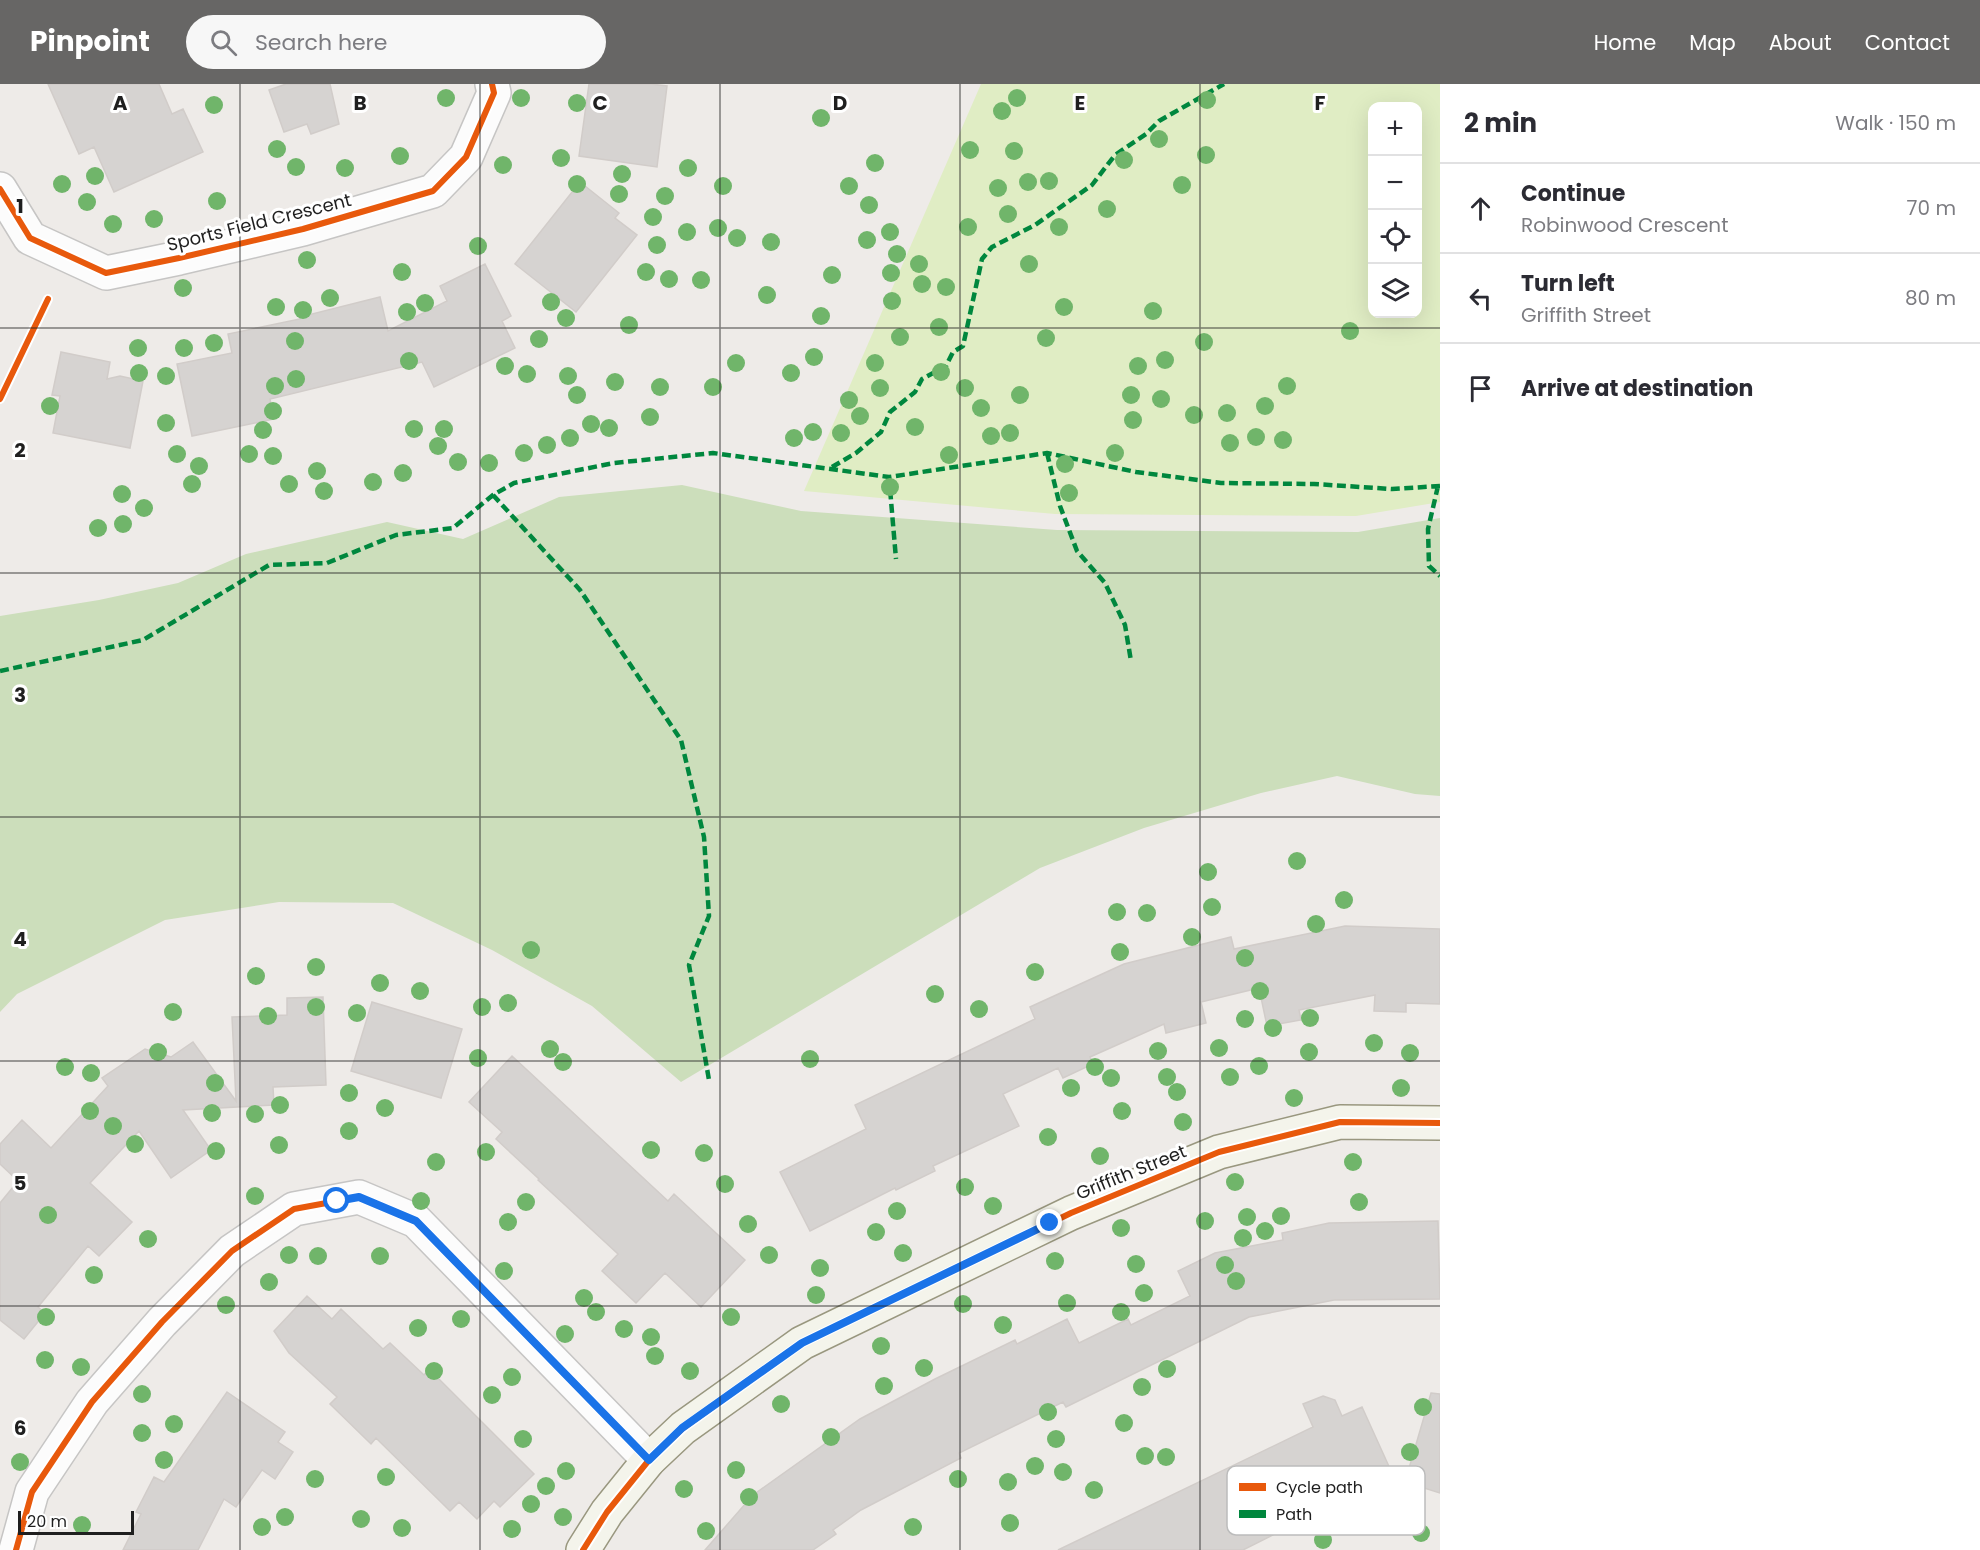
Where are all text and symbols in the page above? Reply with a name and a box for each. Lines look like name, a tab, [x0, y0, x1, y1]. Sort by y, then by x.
search box	[186, 15, 606, 69]
text: Pinpoint	[30, 22, 150, 61]
icon: search	[207, 26, 240, 59]
text: Search here	[255, 27, 387, 58]
text: Home	[1594, 28, 1656, 57]
text: Map	[1689, 28, 1736, 57]
text: About	[1769, 28, 1832, 57]
text: Contact	[1865, 28, 1950, 57]
text: A	[113, 89, 128, 117]
text: B	[353, 89, 367, 117]
text: C	[592, 89, 608, 117]
text: D	[833, 89, 847, 117]
text: E	[1075, 89, 1085, 117]
text: F	[1315, 89, 1326, 117]
map controls	[1368, 102, 1422, 318]
button: +	[1368, 102, 1422, 156]
text: 2 min	[1464, 105, 1537, 141]
text: Walk · 150 m	[1835, 109, 1956, 137]
button: −	[1368, 156, 1422, 210]
text: Continue	[1521, 178, 1625, 209]
street label: Sports Field Crescent	[164, 187, 354, 257]
text: 1	[16, 192, 24, 220]
icon: ahead	[1464, 192, 1497, 225]
text: 70 m	[1907, 194, 1956, 222]
button: locate	[1368, 210, 1422, 264]
text: Robinwood Crescent	[1521, 211, 1728, 239]
button: layers	[1368, 264, 1422, 318]
text: Turn left	[1521, 268, 1615, 299]
icon: left	[1464, 282, 1497, 315]
text: 80 m	[1905, 284, 1956, 312]
text: Griffith Street	[1521, 301, 1651, 329]
icon: arrive	[1464, 372, 1497, 405]
text: Arrive at destination	[1521, 373, 1753, 404]
text: 2	[14, 436, 26, 464]
text: 3	[14, 681, 26, 709]
text: 4	[13, 925, 27, 953]
street label: Griffith Street	[1072, 1138, 1190, 1206]
text: 5	[14, 1169, 27, 1197]
route start	[323, 1187, 349, 1213]
route end	[1036, 1209, 1062, 1235]
text: 6	[14, 1414, 26, 1442]
legend	[1227, 1466, 1425, 1535]
text: Cycle path	[1276, 1476, 1363, 1499]
text: Path	[1276, 1503, 1312, 1526]
scale bar	[18, 1508, 134, 1536]
text: 20 m	[27, 1510, 67, 1533]

